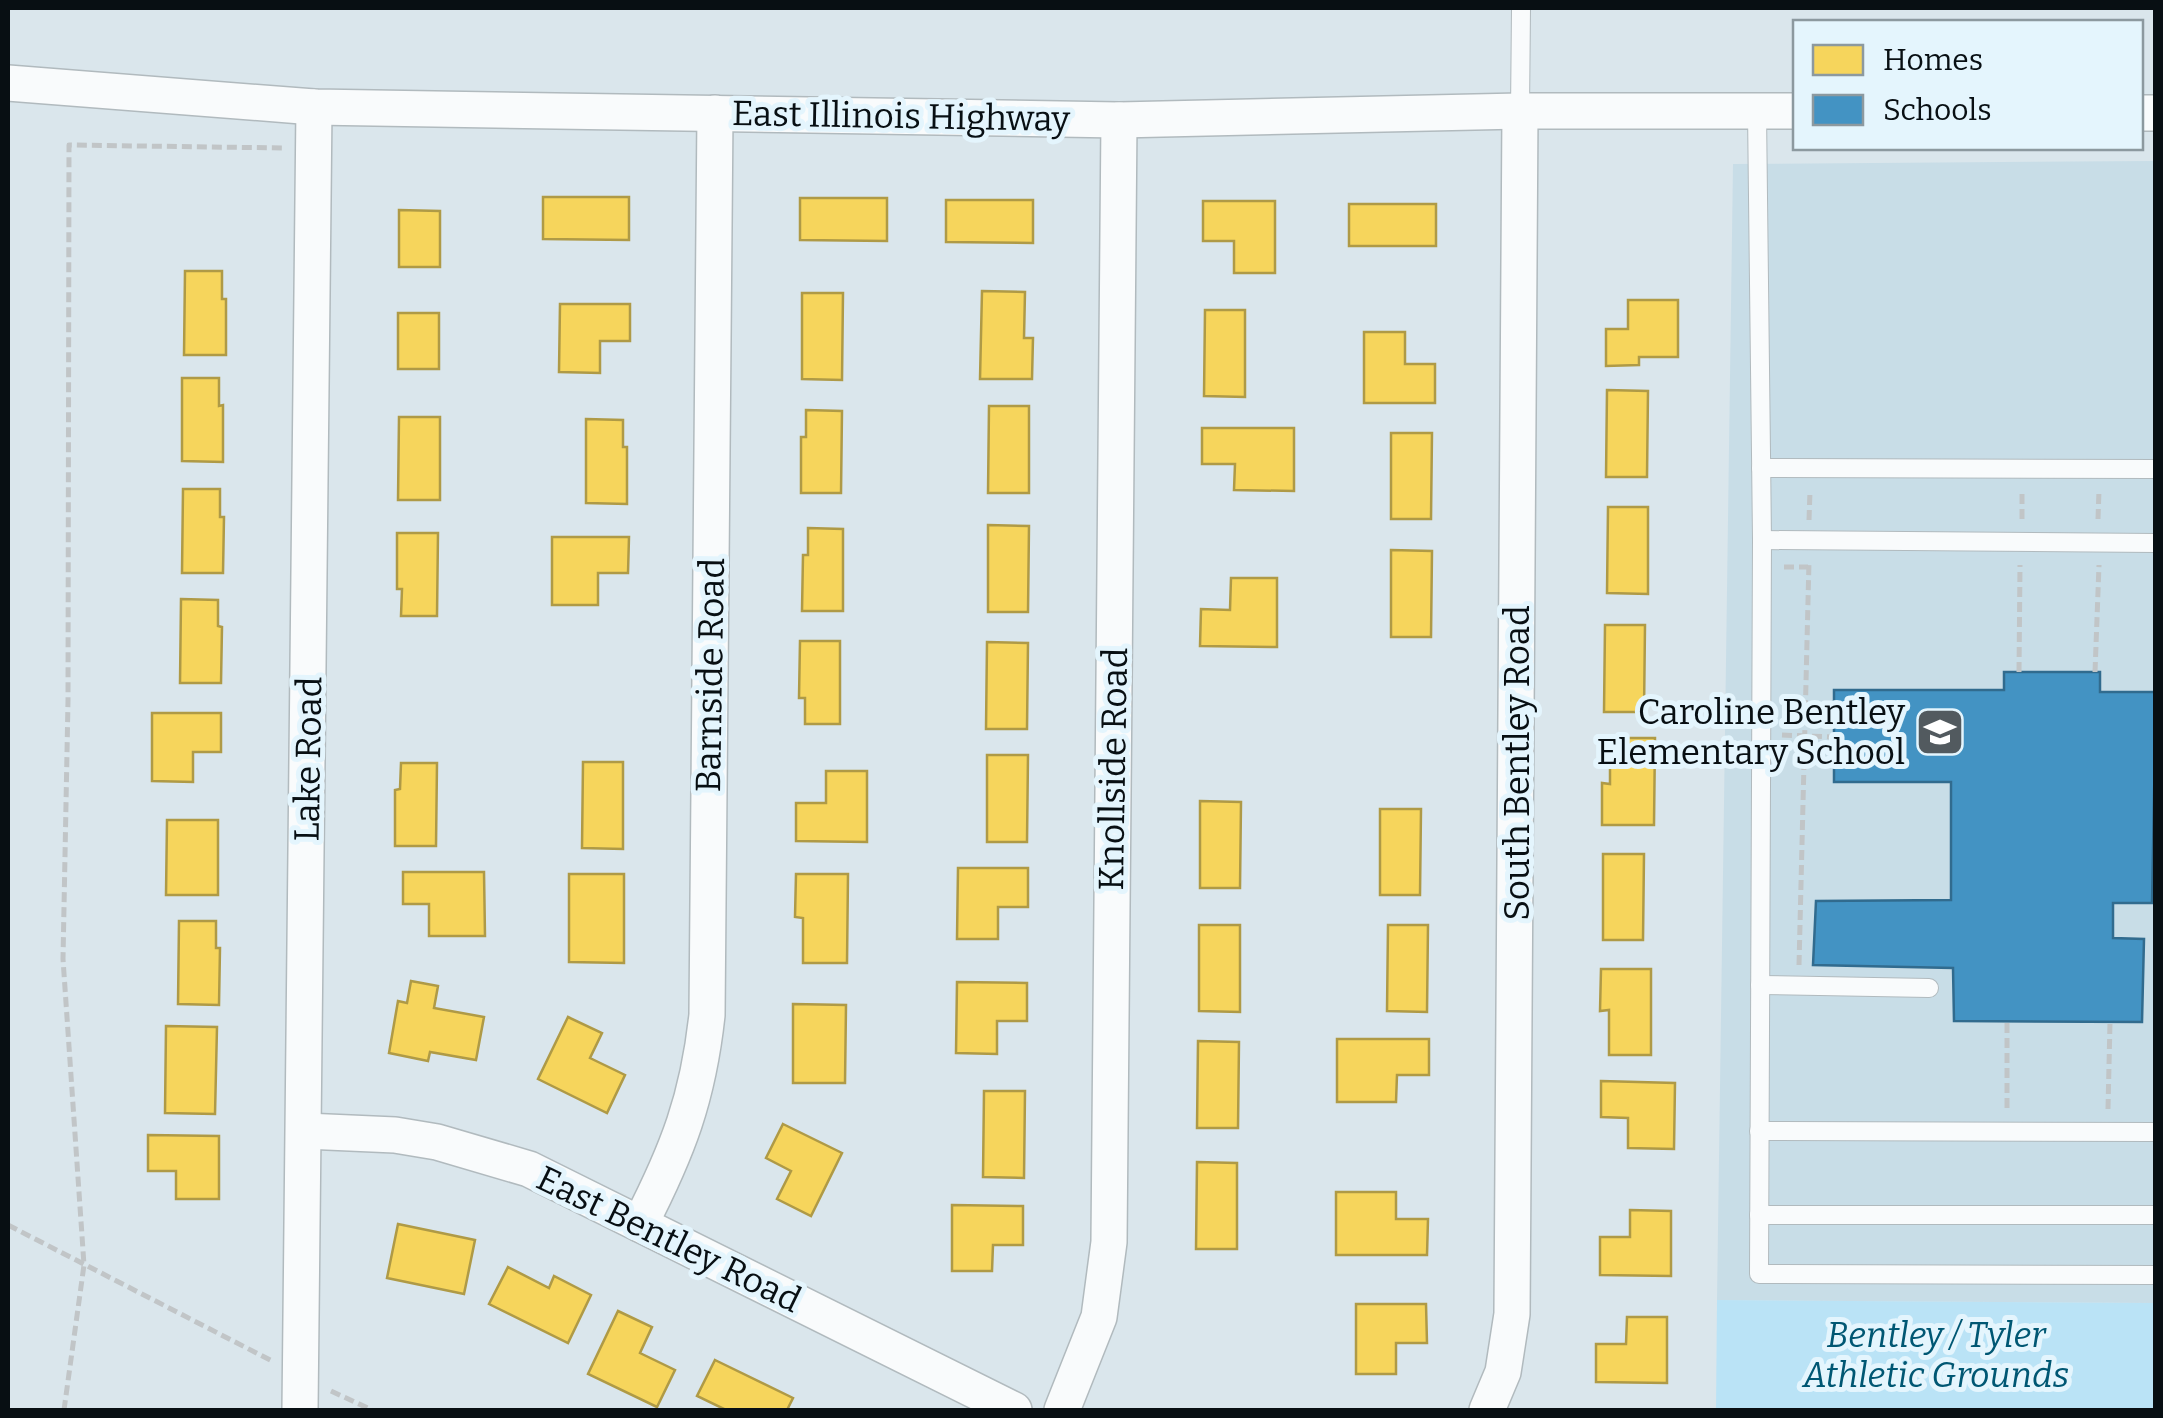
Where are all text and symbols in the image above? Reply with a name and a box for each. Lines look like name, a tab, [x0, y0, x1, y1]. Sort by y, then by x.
legend	[1793, 20, 2143, 150]
text: Homes	[1883, 42, 1983, 78]
street label: East Illinois Highway	[732, 92, 1071, 140]
text: Schools	[1883, 92, 1992, 128]
street label: Barnside Road	[687, 557, 733, 793]
street label: South Bentley Road	[1496, 605, 1538, 921]
street label: Knollside Road	[1090, 647, 1136, 891]
street label: Lake Road	[286, 676, 330, 842]
place label: Caroline Bentley Elementary School	[1596, 691, 1905, 773]
school or university icon: Caroline Bentley Elementary School	[1914, 706, 1966, 758]
street label: East Bentley Road	[530, 1157, 808, 1321]
park label: Bentley / Tyler Athletic Grounds	[1801, 1314, 2069, 1396]

